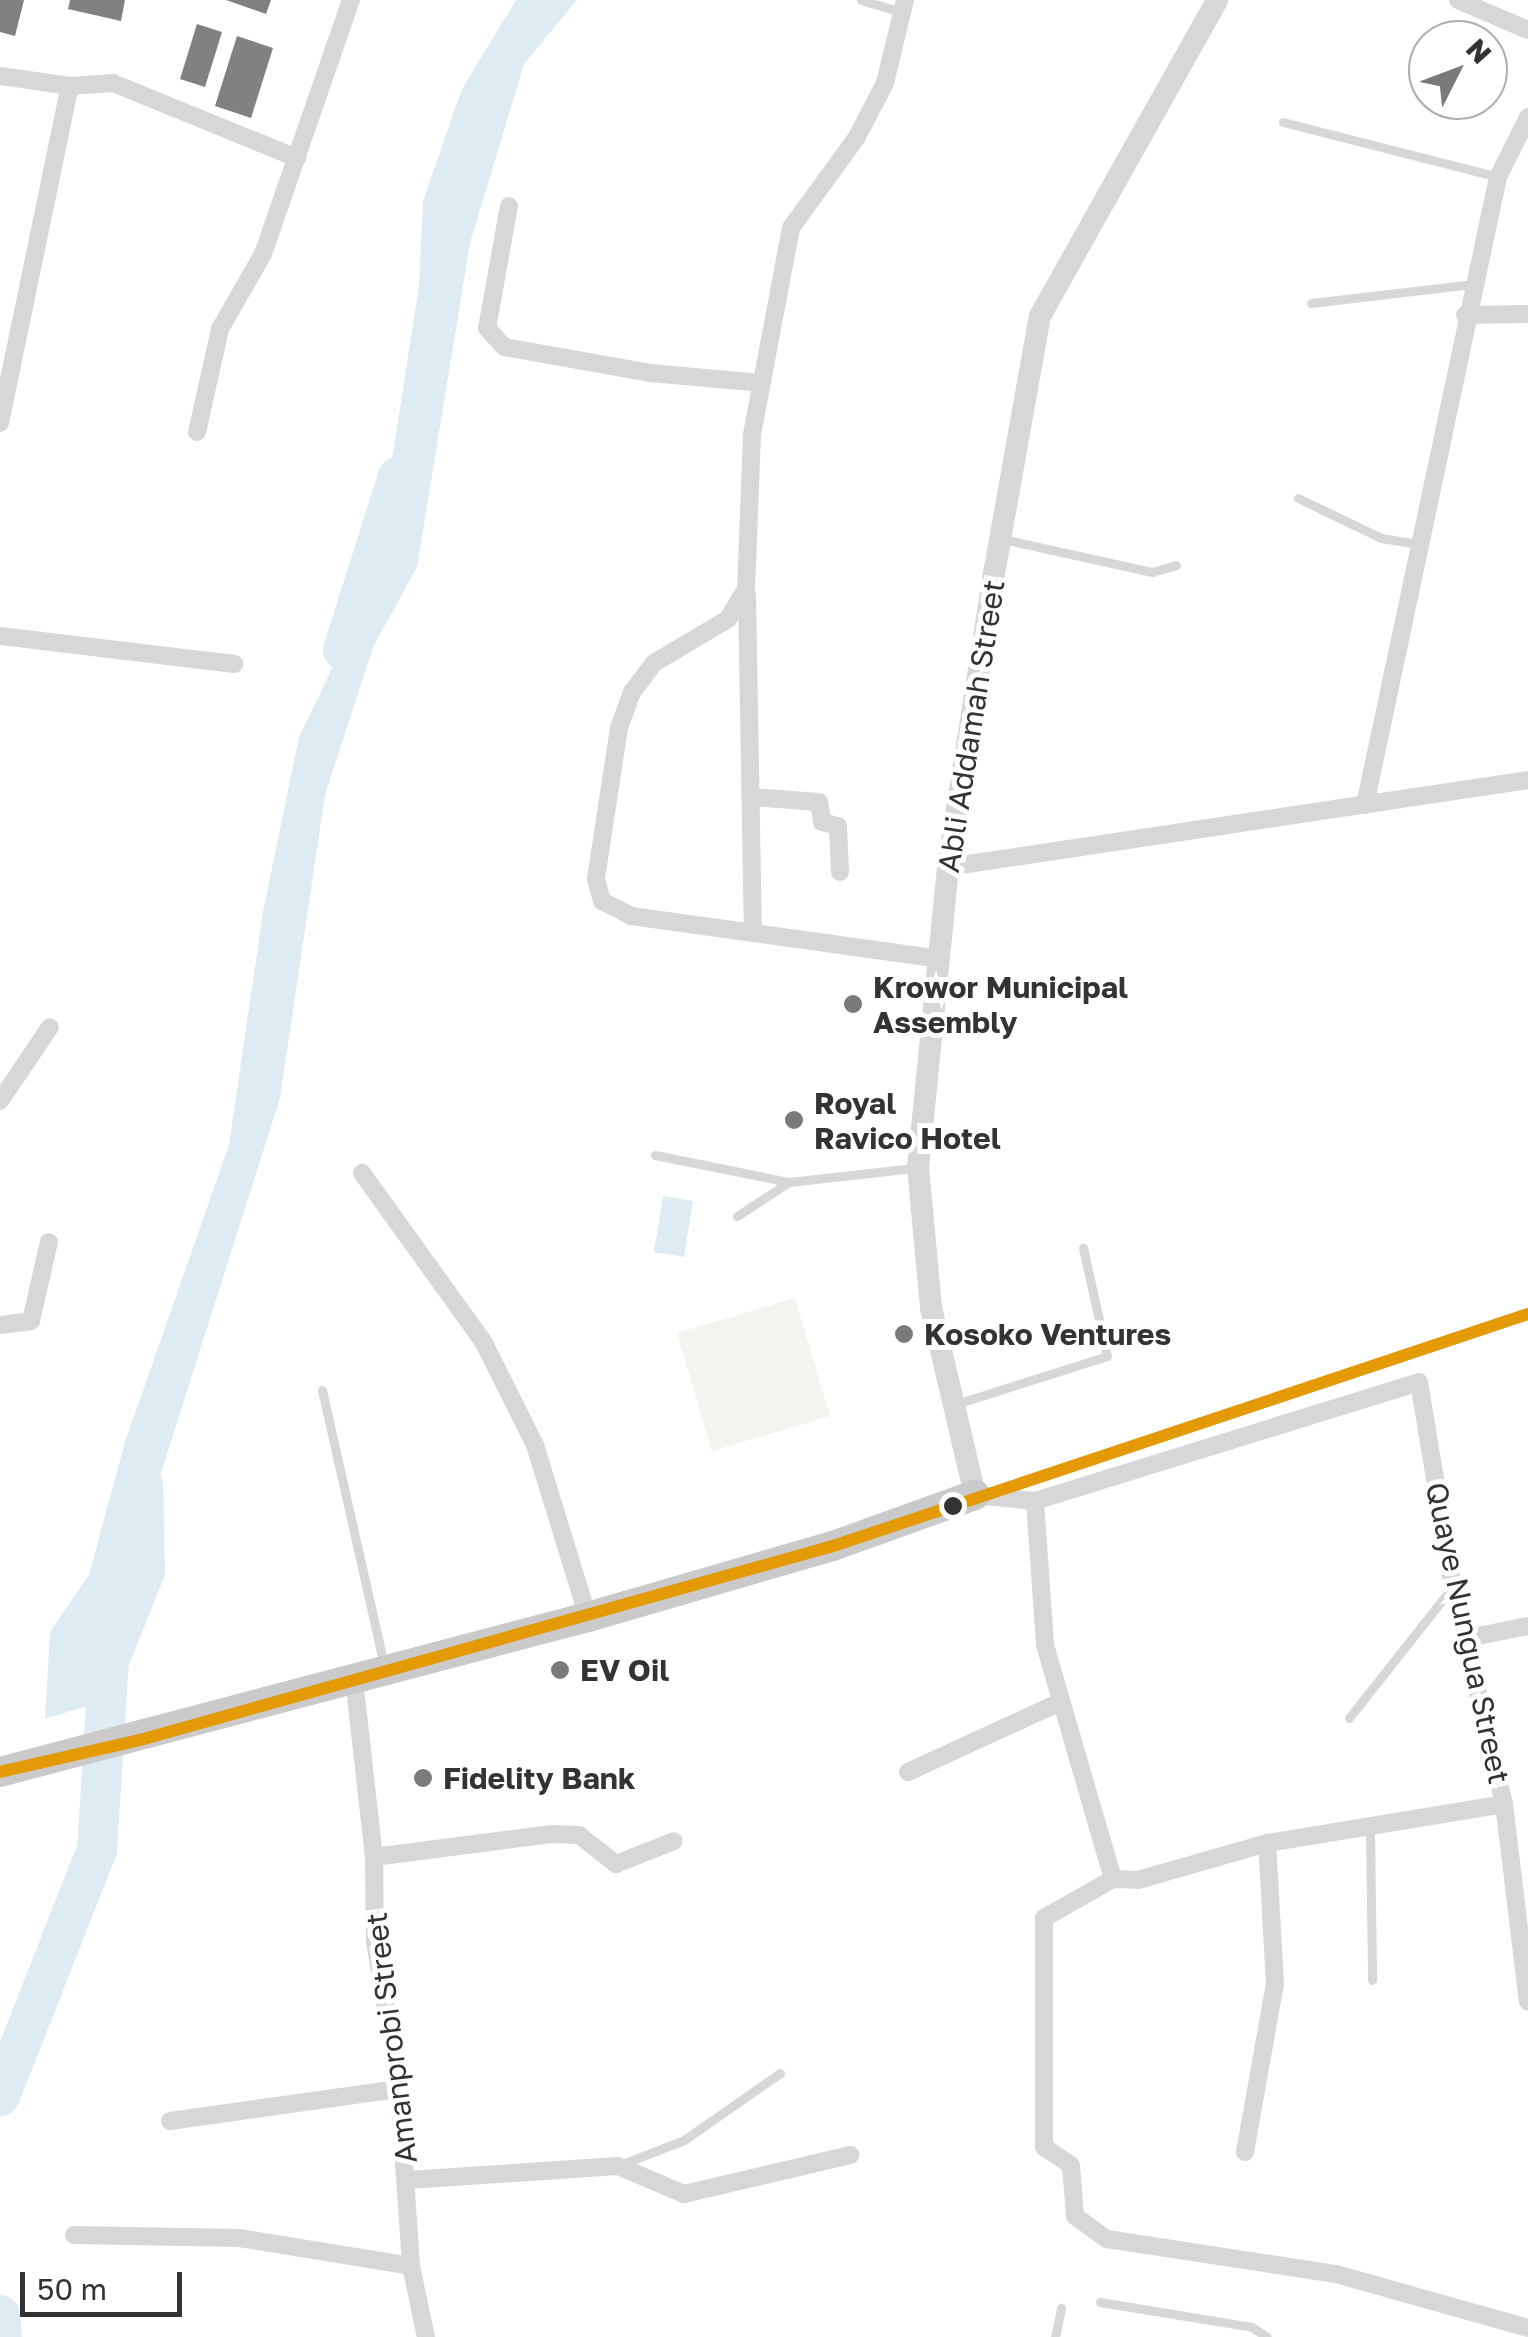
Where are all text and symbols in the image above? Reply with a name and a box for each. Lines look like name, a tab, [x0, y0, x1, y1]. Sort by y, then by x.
north arrow	[1408, 20, 1508, 120]
text: N	[1460, 32, 1499, 70]
street label: Abli Addamah Street	[930, 577, 1012, 875]
place label: Krowor Municipal Assembly	[873, 969, 1128, 1040]
marker: Krowor Municipal Assembly	[842, 993, 864, 1015]
place label: Royal Ravico Hotel	[814, 1085, 1001, 1156]
marker: Royal Ravico Hotel	[783, 1109, 805, 1131]
place label: Kosoko Ventures	[924, 1316, 1171, 1352]
marker: Kosoko Ventures	[893, 1323, 915, 1345]
street label: Quaye Nungua Street	[1418, 1479, 1518, 1787]
unlabelled marker	[943, 1496, 963, 1516]
place label: EV Oil	[580, 1652, 669, 1688]
marker: EV Oil	[549, 1659, 571, 1681]
place label: Fidelity Bank	[443, 1760, 635, 1796]
marker: Fidelity Bank	[412, 1767, 434, 1789]
street label: Amanprobi Street	[358, 1910, 424, 2166]
scale bar	[25, 2252, 188, 2314]
text: 50 m	[37, 2271, 107, 2307]

